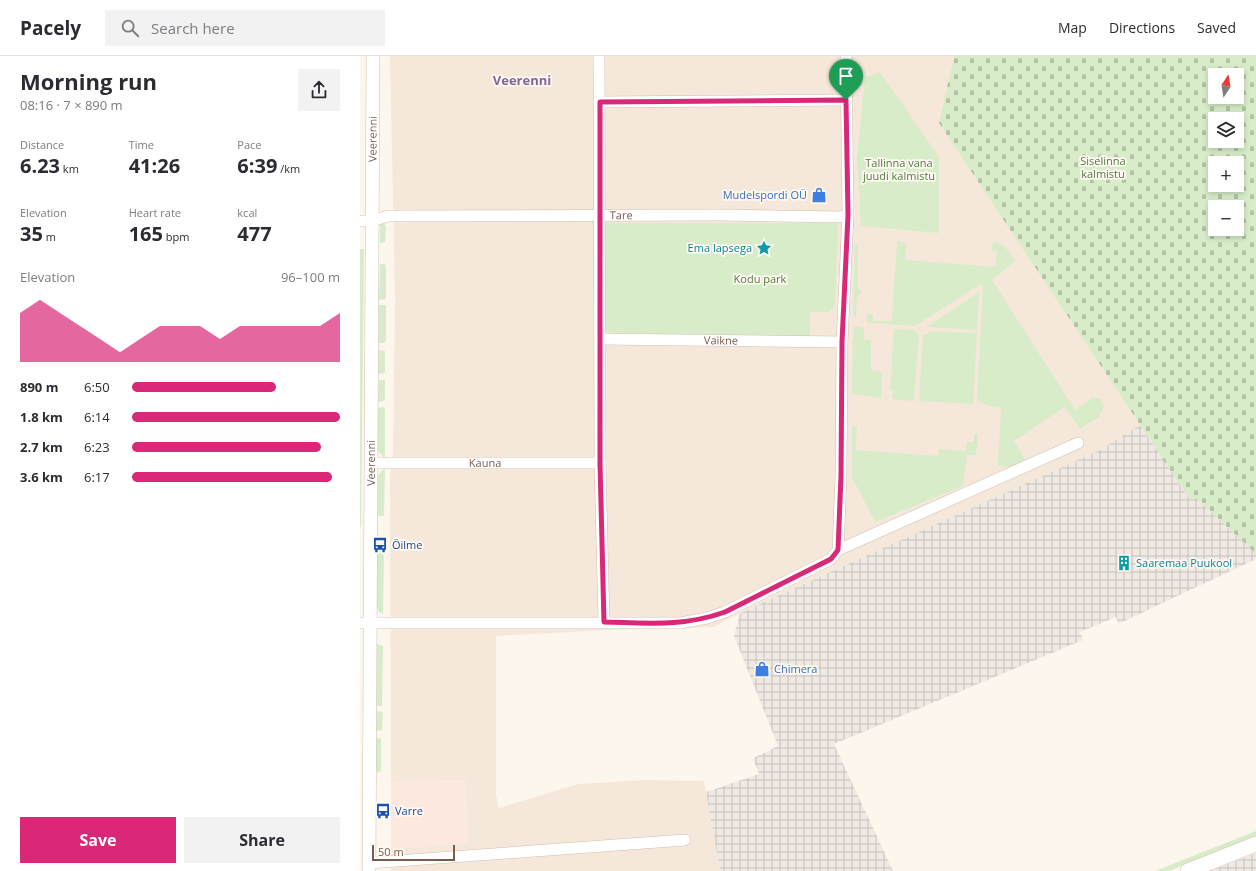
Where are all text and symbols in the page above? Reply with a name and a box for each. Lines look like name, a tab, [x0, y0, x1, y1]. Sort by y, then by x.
search box	[105, 10, 385, 46]
text: Pacely	[20, 15, 81, 41]
icon: search	[119, 17, 141, 39]
text: Search here	[151, 18, 235, 38]
text: Map	[1058, 18, 1087, 37]
text: Directions	[1109, 18, 1175, 37]
text: Saved	[1197, 18, 1236, 37]
pin	[829, 59, 863, 100]
icon: arrive	[835, 65, 857, 87]
text: Morning run	[20, 66, 157, 96]
north arrow	[1208, 68, 1244, 104]
map controls	[1208, 68, 1244, 236]
button: share	[298, 69, 340, 111]
district label: Veerenni	[493, 71, 551, 89]
text: 08:16 · 7 × 890 m	[20, 96, 123, 114]
button: layers	[1208, 112, 1244, 148]
street label: Veerenni	[364, 116, 380, 162]
text: Distance	[20, 137, 64, 152]
text: Time	[129, 137, 154, 152]
text: Pace	[237, 137, 262, 152]
text: 6.23	[20, 152, 60, 179]
text: 41:26	[129, 152, 180, 179]
text: 6:39	[237, 152, 277, 179]
park label: Siselinna kalmistu	[1080, 153, 1126, 181]
park label: Tallinna vana juudi kalmistu	[862, 155, 935, 183]
button: +	[1208, 156, 1244, 192]
text: km	[60, 161, 79, 176]
text: /km	[277, 161, 300, 176]
shop icon: Mudelspordi OÜ	[810, 186, 828, 204]
place label: Mudelspordi OÜ	[723, 187, 807, 202]
button: −	[1208, 200, 1244, 236]
text: Elevation	[20, 205, 67, 220]
text: Heart rate	[129, 205, 181, 220]
text: kcal	[237, 205, 257, 220]
street label: Tare	[610, 207, 633, 222]
text: 35	[20, 220, 43, 247]
text: 165	[129, 220, 163, 247]
text: 477	[237, 220, 272, 247]
text: m	[43, 229, 56, 244]
text: bpm	[163, 229, 189, 244]
place icon: Ema lapsega	[755, 239, 773, 257]
place label: Ema lapsega	[688, 240, 752, 255]
text: Elevation	[20, 268, 75, 286]
text: 96–100 m	[281, 268, 340, 286]
park label: Kodu park	[734, 271, 787, 286]
street label: Vaikne	[704, 332, 738, 348]
text: 890 m	[20, 378, 58, 396]
text: 6:50	[84, 378, 110, 396]
text: 1.8 km	[20, 408, 63, 426]
text: 6:14	[84, 408, 110, 426]
text: 2.7 km	[20, 438, 63, 456]
text: 6:23	[84, 438, 110, 456]
street label: Veerenni	[363, 440, 378, 486]
street label: Kauna	[469, 455, 501, 470]
text: 3.6 km	[20, 468, 63, 486]
text: 6:17	[84, 468, 110, 486]
bus stop icon: Õilme	[371, 536, 389, 554]
place label: Õilme	[392, 537, 422, 552]
building icon: Saaremaa Puukool	[1115, 554, 1133, 572]
place label: Saaremaa Puukool	[1136, 555, 1232, 570]
shop icon: Chimera	[753, 660, 771, 678]
place label: Chimera	[774, 661, 817, 676]
bus stop icon: Varre	[374, 802, 392, 820]
place label: Varre	[395, 803, 423, 818]
button: Save	[20, 817, 176, 863]
button: Share	[184, 817, 340, 863]
scale bar	[372, 843, 455, 862]
text: 50 m	[378, 844, 404, 859]

